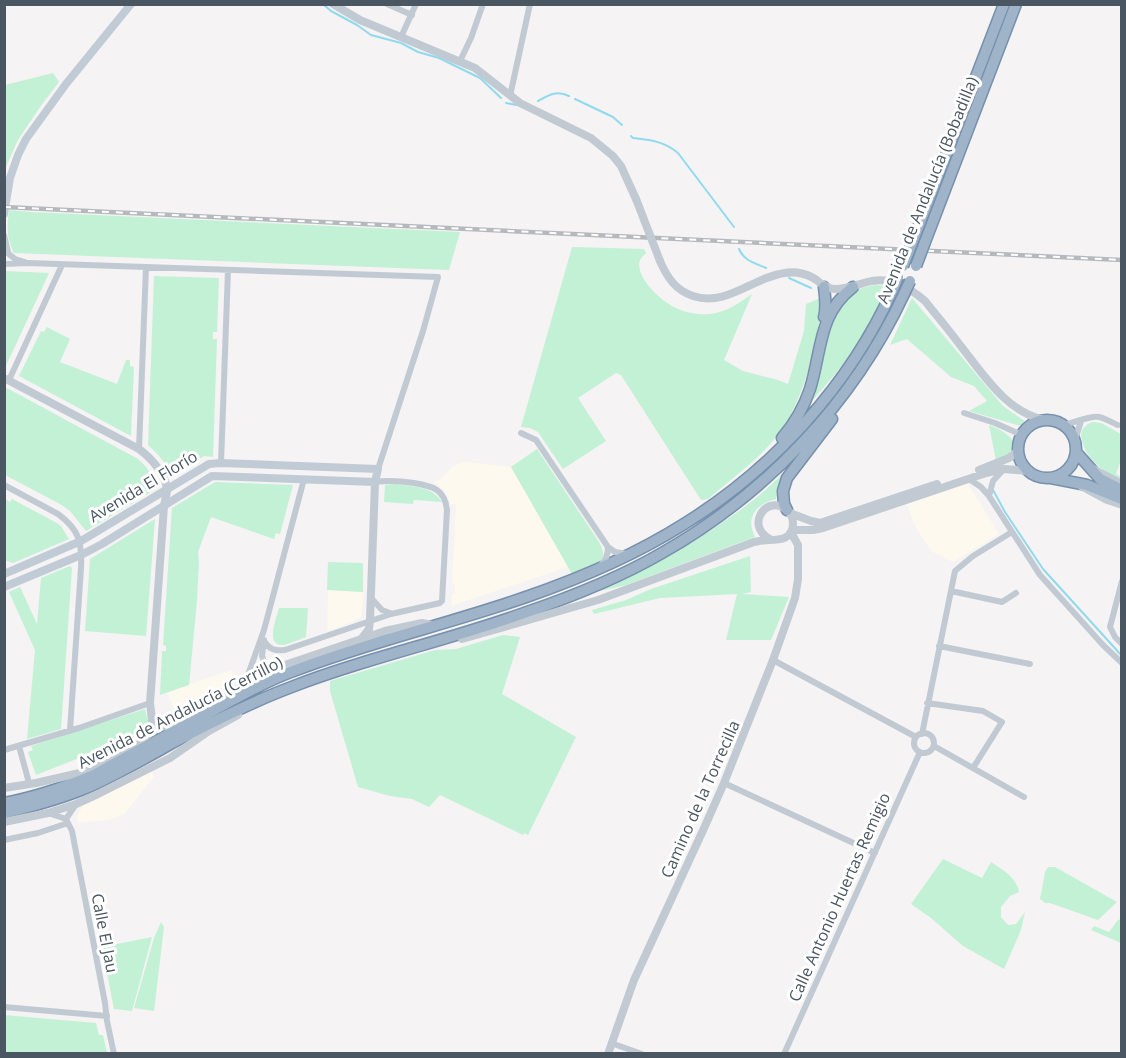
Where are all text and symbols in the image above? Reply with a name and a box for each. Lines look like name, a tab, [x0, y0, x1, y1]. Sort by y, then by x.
street label: Avenida de Andalucía (Bobadilla)	[871, 73, 983, 307]
street label: Avenida El Florío	[85, 445, 201, 527]
street label: Avenida de Andalucía (Cerrillo)	[74, 650, 286, 773]
street label: Camino de la Torrecilla	[655, 717, 745, 881]
street label: Calle Antonio Huertas Remigio	[783, 789, 895, 1005]
street label: Calle El Jau	[87, 891, 123, 975]

